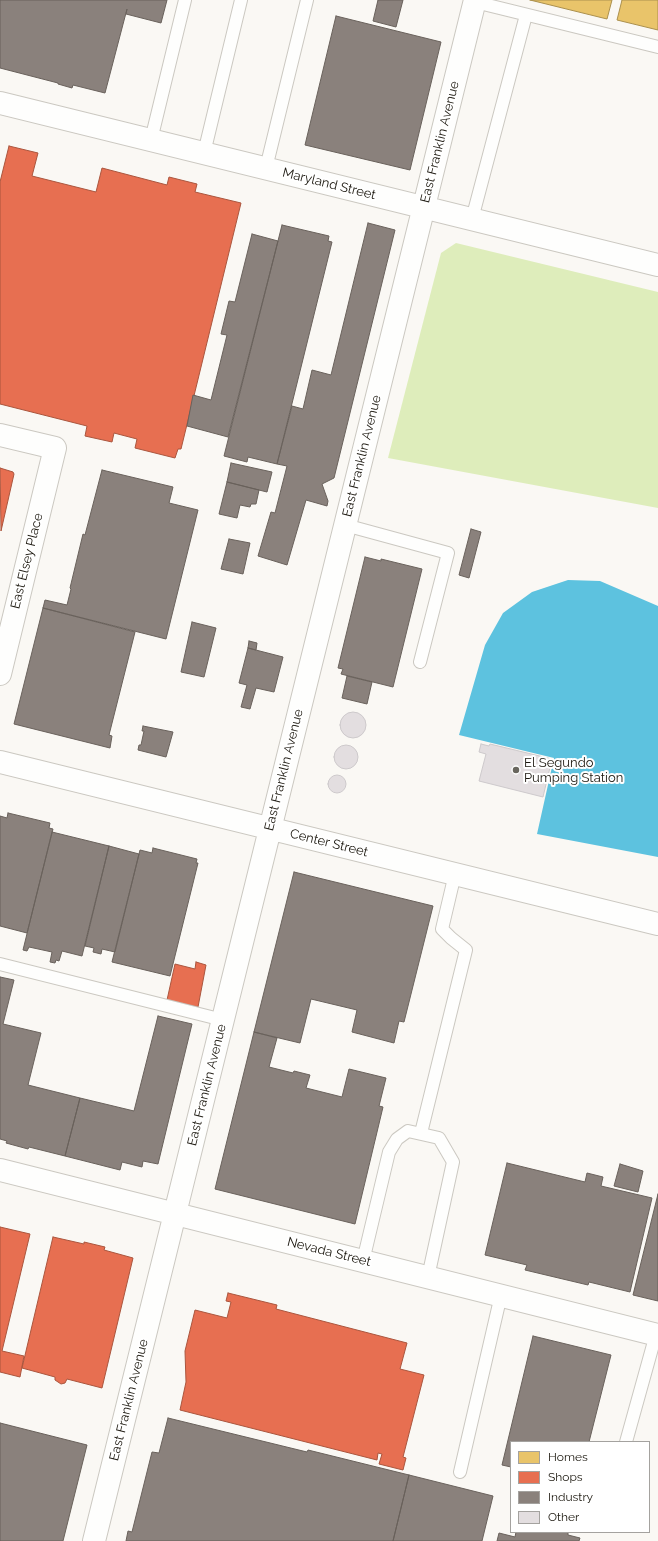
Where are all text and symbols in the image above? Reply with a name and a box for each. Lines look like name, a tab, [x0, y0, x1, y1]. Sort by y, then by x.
street label: East Franklin Avenue	[417, 79, 463, 205]
street label: Maryland Street	[281, 165, 377, 203]
street label: East Franklin Avenue	[339, 393, 385, 519]
street label: East Elsey Place	[8, 512, 46, 610]
street label: East Franklin Avenue	[261, 707, 307, 833]
place label: El Segundo Pumping Station	[524, 755, 623, 786]
marker: El Segundo Pumping Station	[511, 765, 521, 775]
street label: Center Street	[288, 826, 370, 860]
street label: East Franklin Avenue	[184, 1022, 230, 1148]
street label: Nevada Street	[286, 1234, 372, 1270]
street label: East Franklin Avenue	[106, 1337, 152, 1463]
legend	[510, 1441, 650, 1533]
text: Homes	[548, 1450, 588, 1464]
text: Shops	[548, 1470, 583, 1484]
text: Industry	[548, 1490, 593, 1504]
text: Other	[548, 1510, 579, 1524]

